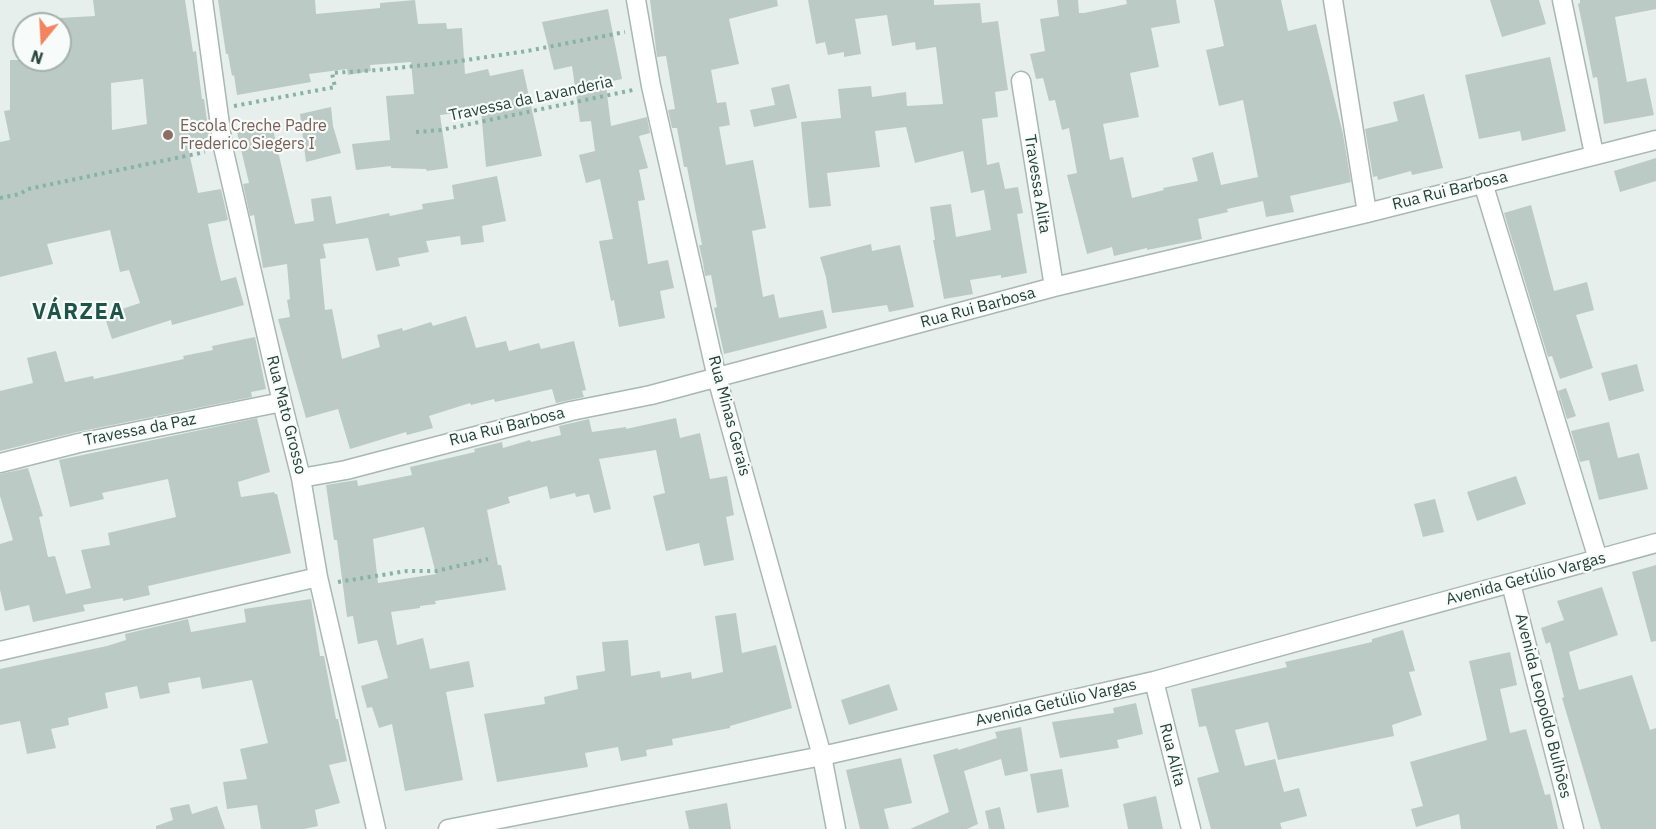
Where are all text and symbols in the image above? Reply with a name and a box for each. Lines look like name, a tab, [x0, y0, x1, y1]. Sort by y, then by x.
north arrow	[12, 12, 72, 72]
text: N	[28, 46, 46, 69]
street label: Travessa da Lavanderia	[447, 72, 615, 126]
place label: Escola Creche Padre Frederico Siegers I	[180, 116, 327, 154]
marker: Escola Creche Padre Frederico Siegers I	[161, 128, 175, 142]
street label: Travessa Alita	[1020, 133, 1054, 235]
street label: Rua Rui Barbosa	[1390, 167, 1510, 215]
street label: Rua Rui Barbosa	[918, 283, 1038, 333]
district label: VÁRZEA	[32, 300, 126, 326]
street label: Rua Mato Grosso	[262, 354, 310, 476]
street label: Rua Minas Gerais	[704, 354, 754, 478]
street label: Rua Rui Barbosa	[447, 403, 567, 451]
street label: Travessa da Paz	[82, 410, 198, 450]
street label: Avenida Getúlio Vargas	[1444, 548, 1608, 610]
street label: Avenida Leopoldo Bulhões	[1511, 612, 1575, 800]
street label: Avenida Getúlio Vargas	[974, 675, 1138, 731]
street label: Rua Alita	[1155, 721, 1189, 789]

